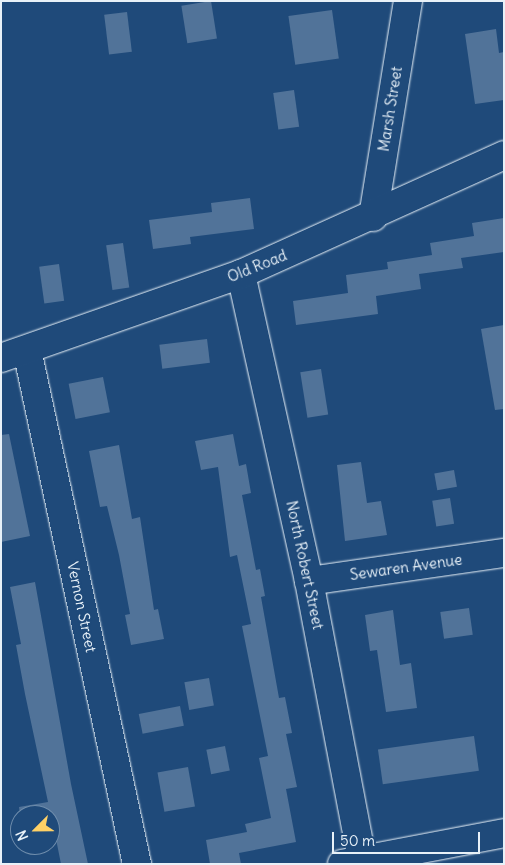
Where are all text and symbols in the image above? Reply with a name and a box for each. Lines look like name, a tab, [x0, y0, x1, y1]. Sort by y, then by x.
street label: Marsh Street	[374, 65, 406, 153]
street label: Old Road	[225, 246, 289, 286]
street label: North Robert Street	[283, 499, 327, 631]
street label: Sewaren Avenue	[349, 550, 463, 584]
street label: Vernon Street	[64, 560, 100, 654]
north arrow	[10, 805, 60, 855]
scale bar	[335, 822, 482, 854]
text: N	[12, 827, 32, 843]
text: 50 m	[340, 831, 375, 850]

